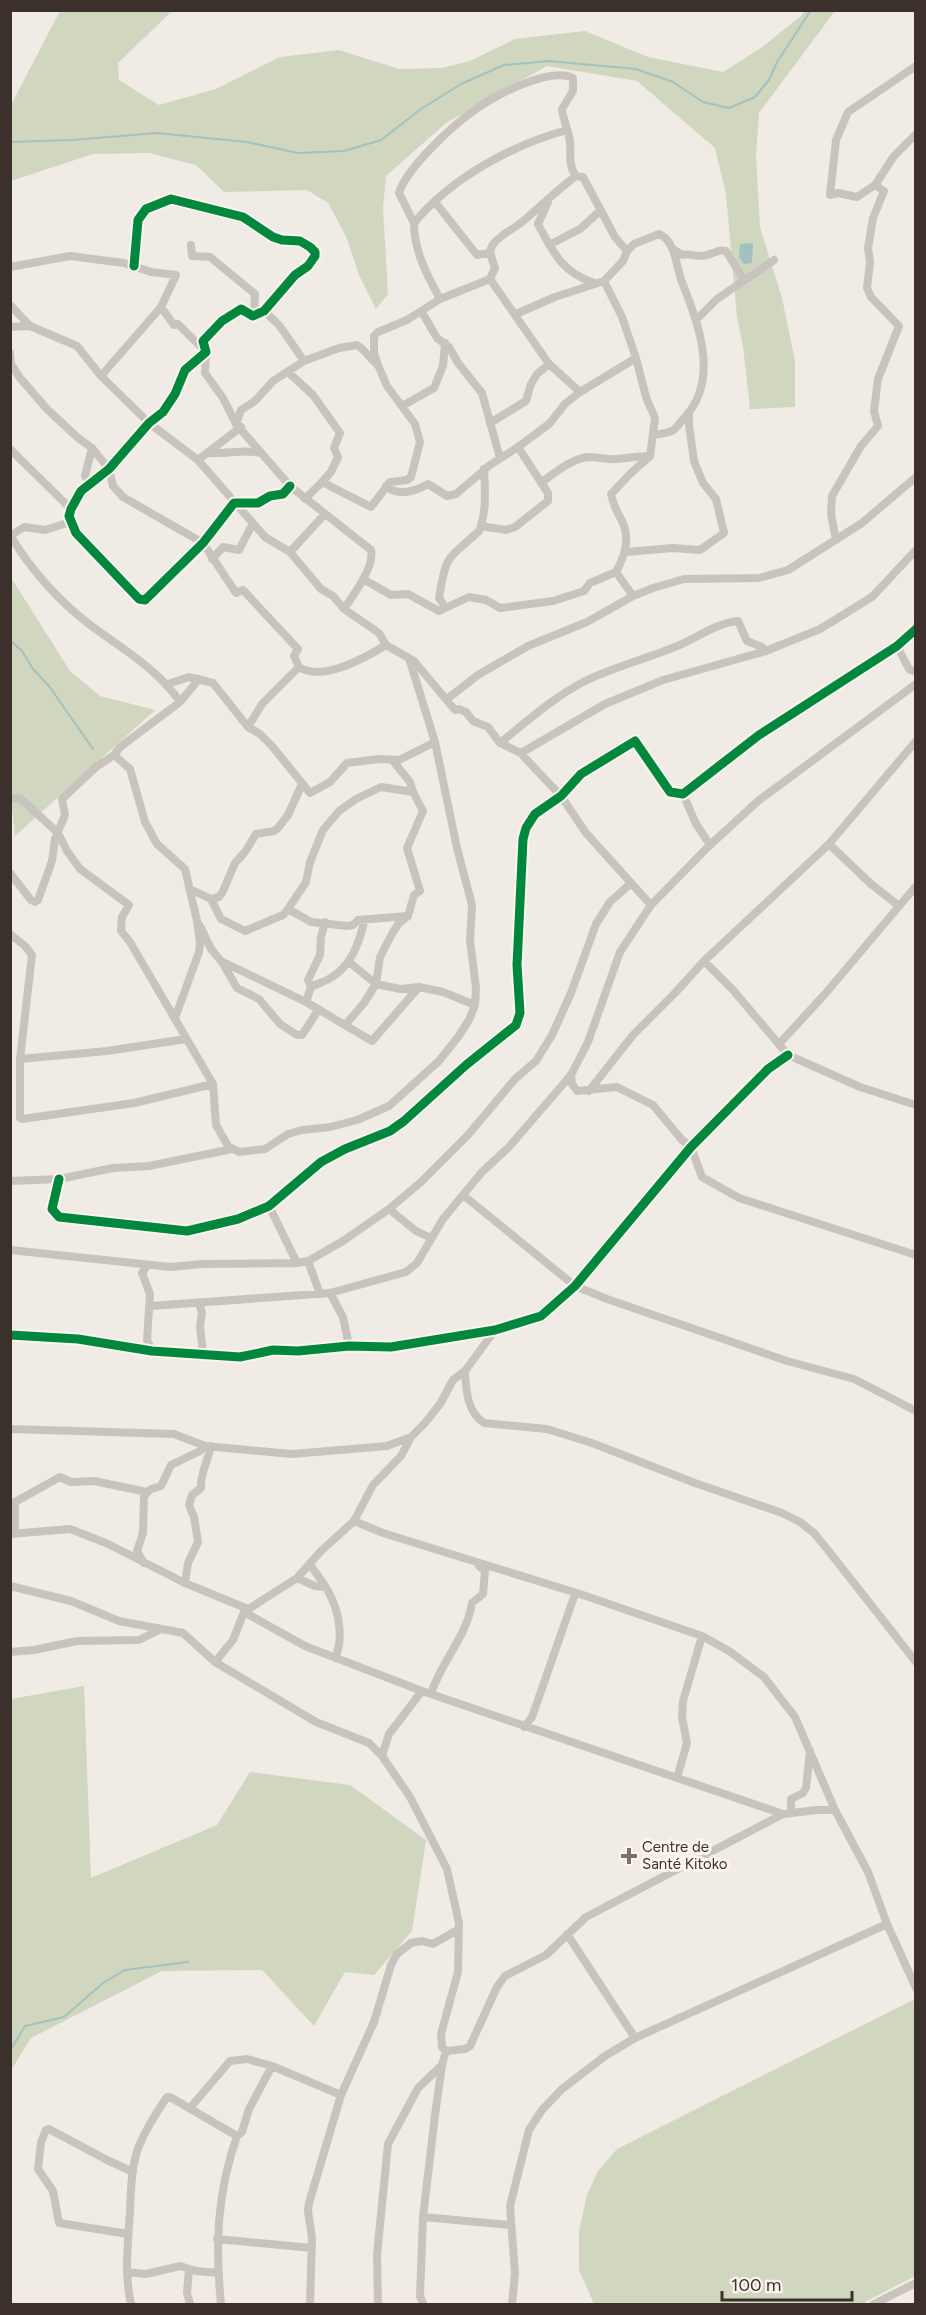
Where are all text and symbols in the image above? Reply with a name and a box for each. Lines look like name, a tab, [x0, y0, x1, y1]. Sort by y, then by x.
place label: Centre de Santé Kitoko	[642, 1838, 728, 1873]
marker: Centre de Santé Kitoko	[620, 1847, 638, 1865]
scale bar	[722, 2264, 852, 2302]
text: 100 m	[731, 2274, 781, 2296]

